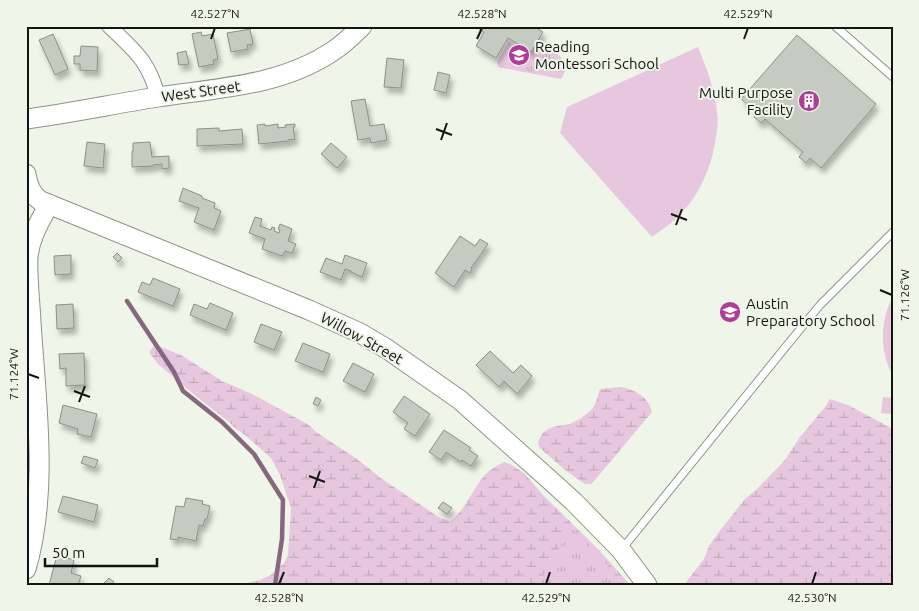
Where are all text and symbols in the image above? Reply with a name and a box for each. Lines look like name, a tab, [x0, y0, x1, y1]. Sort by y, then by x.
text: 42.527°N	[190, 7, 240, 20]
text: 42.528°N	[457, 7, 507, 20]
text: 42.529°N	[723, 7, 773, 20]
place label: Reading Montessori School	[535, 38, 659, 72]
school or university icon: Reading Montessori School	[507, 43, 531, 67]
street label: West Street	[160, 77, 242, 105]
place label: Multi Purpose Facility	[699, 84, 793, 118]
building icon: Multi Purpose Facility	[797, 89, 821, 113]
text: 71.126°W	[898, 269, 911, 321]
place label: Austin Preparatory School	[746, 295, 875, 329]
school or university icon: Austin Preparatory School	[718, 300, 742, 324]
street label: Willow Street	[318, 308, 406, 368]
text: 71.124°W	[7, 348, 20, 400]
scale bar	[45, 536, 158, 568]
text: 50 m	[52, 544, 85, 561]
text: 42.528°N	[254, 591, 304, 604]
text: 42.529°N	[521, 591, 571, 604]
text: 42.530°N	[787, 591, 837, 604]

